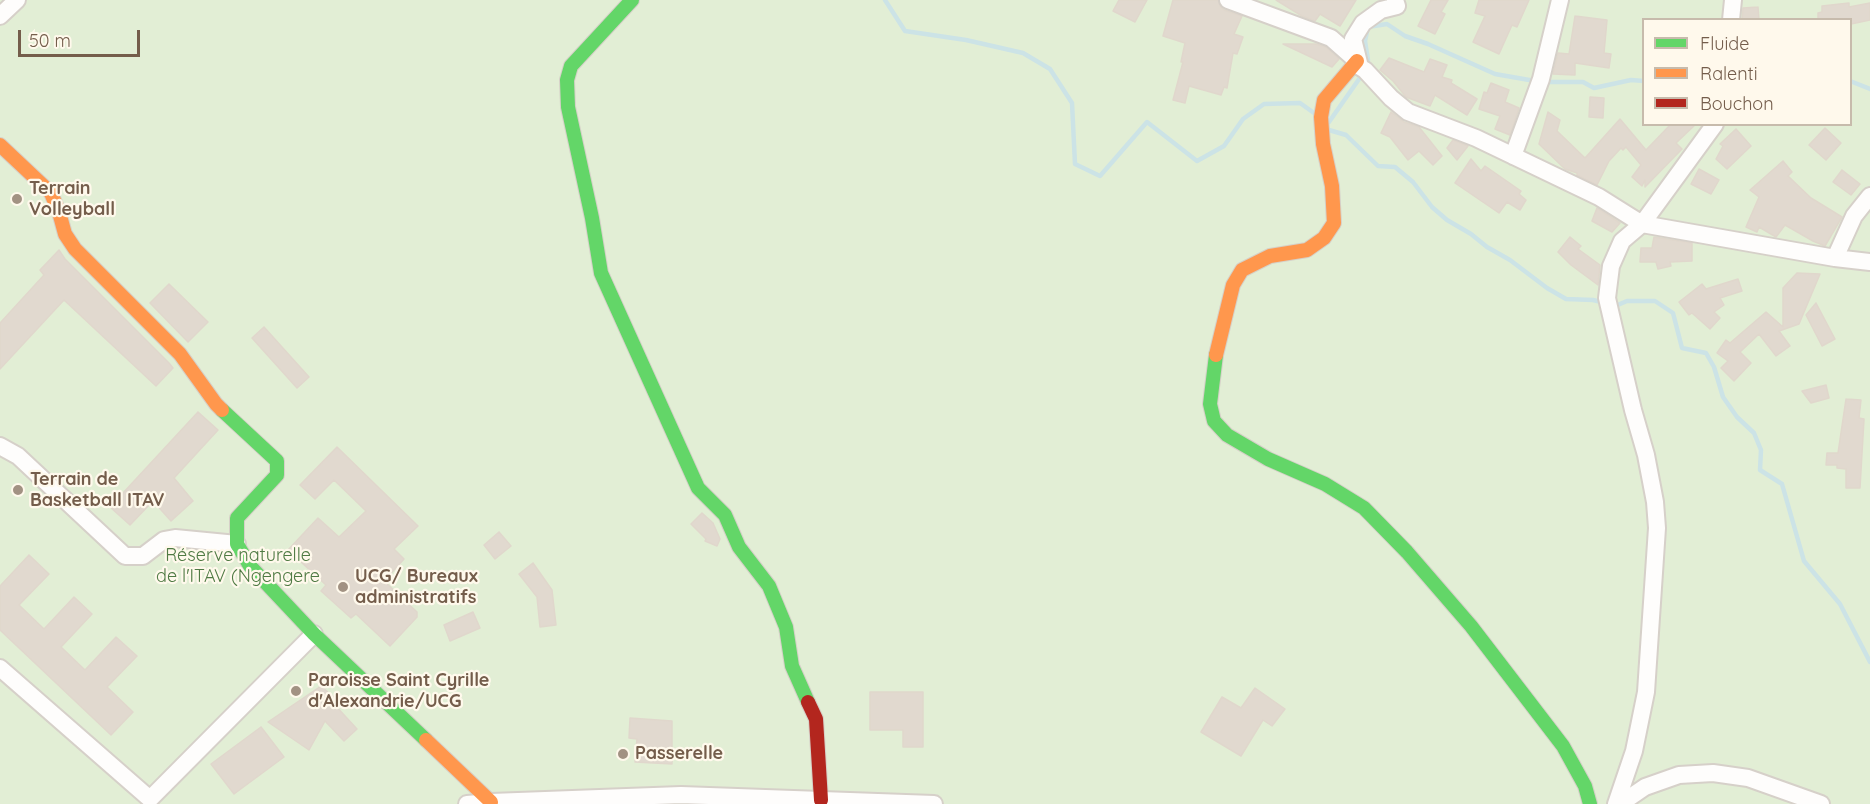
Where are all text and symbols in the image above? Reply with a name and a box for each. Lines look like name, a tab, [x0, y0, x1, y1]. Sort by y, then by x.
scale bar	[21, 18, 142, 56]
legend	[1642, 18, 1852, 126]
text: 50 m	[29, 29, 71, 52]
text: Fluide	[1700, 32, 1749, 55]
text: Ralenti	[1700, 62, 1758, 85]
text: Bouchon	[1700, 92, 1774, 115]
place label: Terrain Volleyball	[29, 178, 115, 220]
marker: Terrain Volleyball	[10, 192, 24, 206]
place label: Terrain de Basketball ITAV	[30, 469, 164, 512]
marker: Terrain de Basketball ITAV	[11, 483, 25, 497]
park label: Réserve naturelle de l'ITAV (Ngengere	[156, 545, 320, 588]
place label: UCG/ Bureaux administratifs	[355, 566, 478, 608]
marker: UCG/ Bureaux administratifs	[336, 580, 350, 594]
place label: Paroisse Saint Cyrille d'Alexandrie/UCG	[308, 670, 489, 712]
marker: Paroisse Saint Cyrille d'Alexandrie/UCG	[289, 684, 303, 698]
place label: Passerelle	[635, 743, 723, 765]
marker: Passerelle	[616, 747, 630, 761]

